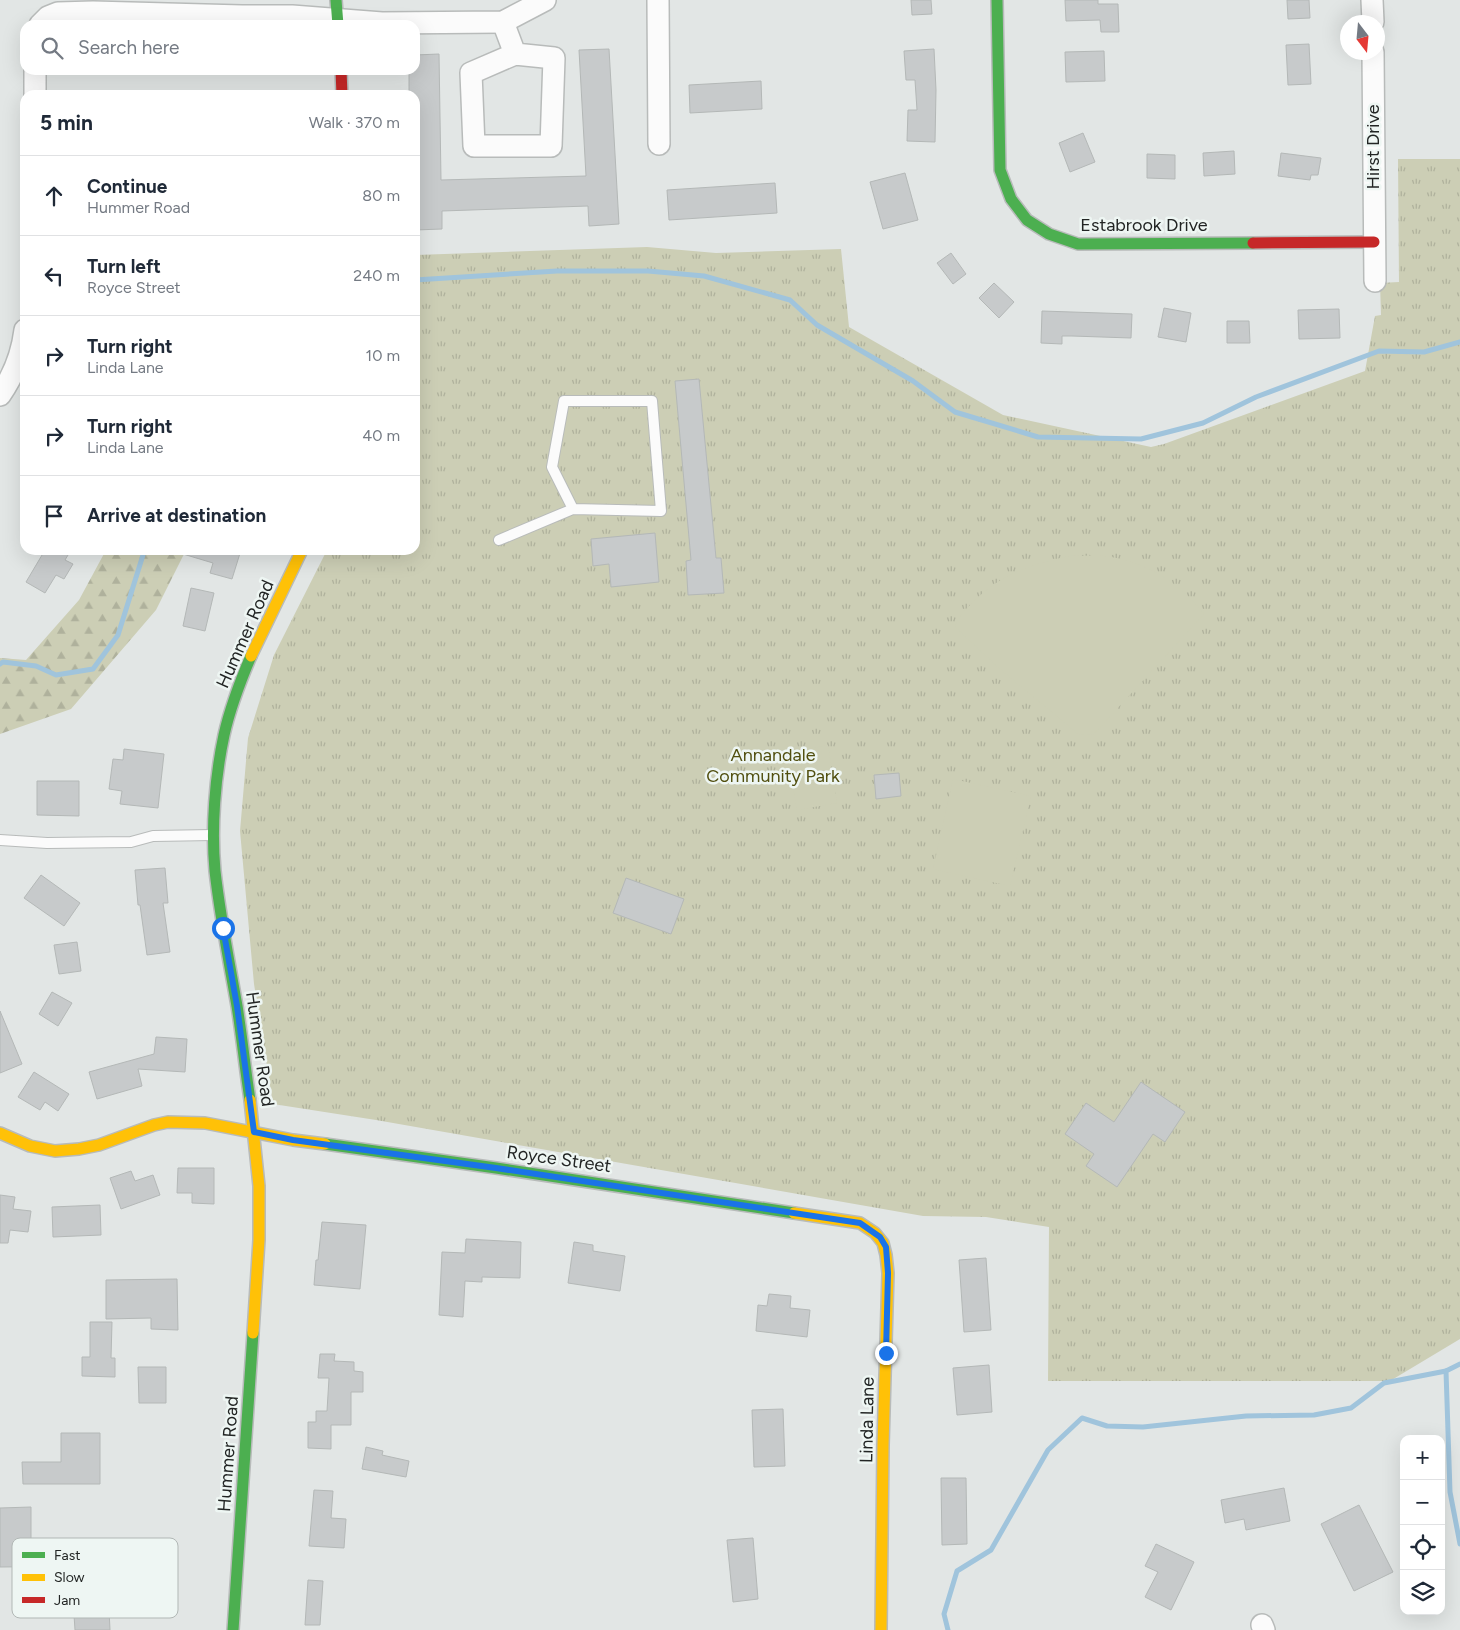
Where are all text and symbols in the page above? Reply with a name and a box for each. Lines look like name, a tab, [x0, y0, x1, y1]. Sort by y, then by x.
north arrow	[1340, 15, 1385, 60]
search box	[20, 20, 420, 75]
icon: search	[38, 34, 66, 62]
text: Search here	[78, 36, 180, 59]
street label: Hirst Drive	[1362, 104, 1384, 190]
text: 5 min	[40, 110, 93, 135]
text: Walk · 370 m	[309, 113, 400, 132]
text: Continue	[87, 175, 167, 198]
icon: ahead	[40, 182, 68, 210]
text: 80 m	[362, 186, 400, 205]
text: Hummer Road	[87, 198, 190, 217]
street label: Estabrook Drive	[1080, 214, 1208, 236]
text: Turn left	[87, 255, 161, 278]
icon: left	[40, 262, 68, 290]
text: 240 m	[353, 266, 400, 285]
text: Royce Street	[87, 278, 180, 297]
text: Turn right	[87, 335, 173, 358]
icon: right	[40, 342, 68, 370]
text: 10 m	[366, 346, 400, 365]
text: Linda Lane	[87, 358, 164, 377]
text: Turn right	[87, 415, 173, 438]
icon: right	[40, 422, 68, 450]
text: 40 m	[362, 426, 400, 445]
text: Linda Lane	[87, 438, 164, 457]
icon: arrive	[40, 502, 68, 530]
text: Arrive at destination	[87, 504, 266, 527]
street label: Hummer Road	[211, 577, 279, 691]
park label: Annandale Community Park	[706, 744, 840, 787]
route start	[212, 917, 235, 940]
street label: Hummer Road	[241, 990, 279, 1108]
street label: Royce Street	[505, 1141, 613, 1177]
route end	[875, 1342, 898, 1365]
street label: Linda Lane	[855, 1377, 879, 1463]
street label: Hummer Road	[213, 1395, 243, 1513]
map controls	[1400, 1435, 1445, 1615]
button: +	[1400, 1435, 1445, 1480]
button: −	[1400, 1480, 1445, 1525]
button: locate	[1400, 1525, 1445, 1570]
legend	[12, 1538, 178, 1618]
text: Fast	[54, 1547, 80, 1564]
text: Slow	[54, 1569, 85, 1586]
button: layers	[1400, 1570, 1445, 1615]
text: Jam	[54, 1592, 80, 1609]

